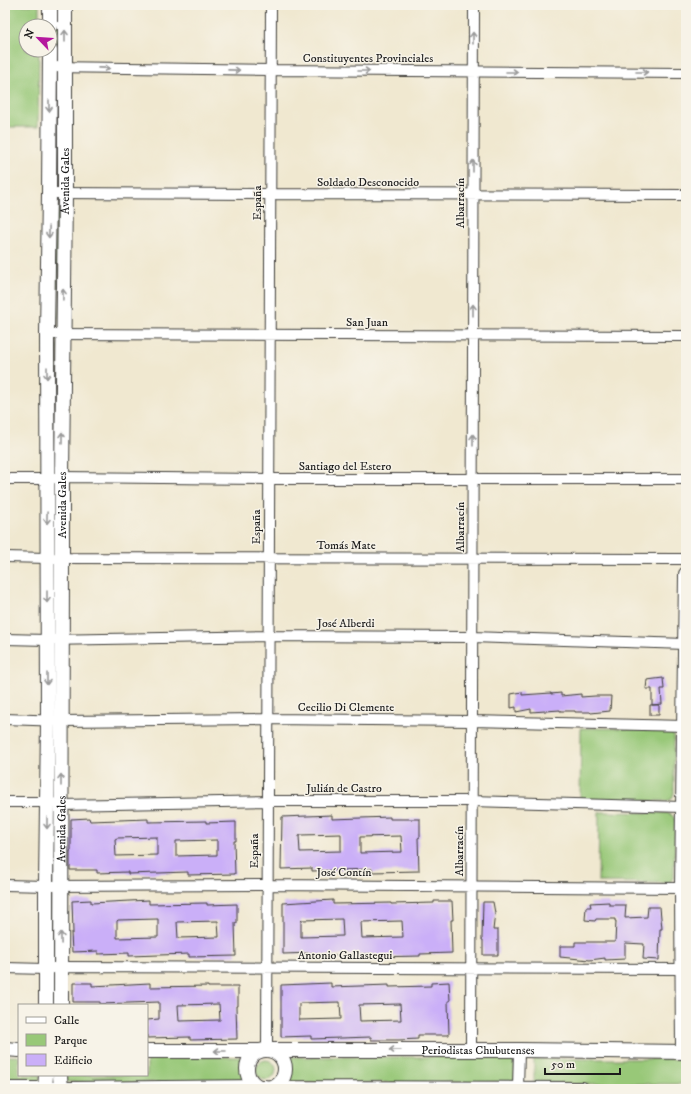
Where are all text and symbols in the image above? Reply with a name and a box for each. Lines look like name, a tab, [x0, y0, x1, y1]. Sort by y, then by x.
north arrow	[18, 18, 58, 58]
text: N	[22, 27, 38, 41]
one-way arrow	[61, 30, 69, 43]
one-way arrow	[469, 32, 477, 45]
street label: Constituyentes Provinciales	[303, 51, 433, 66]
one-way arrow	[97, 64, 110, 72]
one-way arrow	[227, 66, 240, 73]
one-way arrow	[357, 67, 370, 75]
one-way arrow	[505, 68, 518, 76]
one-way arrow	[635, 68, 648, 76]
one-way arrow	[45, 99, 53, 112]
street label: Avenida Gales	[58, 148, 73, 214]
one-way arrow	[469, 160, 477, 173]
street label: Soldado Desconocido	[317, 175, 419, 190]
street label: Albarracín	[453, 177, 468, 228]
street label: España	[250, 185, 265, 221]
one-way arrow	[45, 225, 53, 238]
one-way arrow	[59, 289, 67, 302]
one-way arrow	[469, 304, 477, 317]
street label: San Juan	[346, 315, 389, 330]
one-way arrow	[43, 366, 51, 379]
one-way arrow	[58, 432, 66, 445]
one-way arrow	[469, 434, 477, 447]
street label: Santiago del Estero	[299, 459, 391, 474]
street label: Avenida Gales	[55, 472, 70, 538]
street label: Albarracín	[453, 501, 468, 552]
street label: España	[249, 509, 264, 545]
one-way arrow	[43, 511, 51, 524]
street label: Tomás Mate	[316, 538, 376, 553]
one-way arrow	[43, 590, 51, 603]
street label: José Alberdi	[316, 616, 375, 631]
one-way arrow	[43, 672, 51, 685]
street label: Cecilio Di Clemente	[298, 700, 394, 715]
one-way arrow	[57, 774, 65, 787]
street label: Julián de Castro	[305, 781, 382, 796]
street label: Avenida Gales	[54, 796, 69, 862]
one-way arrow	[43, 816, 51, 829]
street label: Albarracín	[452, 825, 467, 876]
street label: España	[247, 833, 262, 869]
street label: José Contín	[315, 865, 372, 880]
one-way arrow	[57, 932, 65, 945]
street label: Antonio Gallastegui	[298, 948, 392, 963]
legend	[18, 1004, 148, 1076]
text: Calle	[54, 1013, 79, 1028]
text: Parque	[54, 1033, 87, 1048]
street label: Periodistas Chubutenses	[421, 1043, 535, 1058]
one-way arrow	[389, 1046, 402, 1054]
one-way arrow	[214, 1047, 227, 1055]
scale bar	[545, 1050, 620, 1076]
text: Edificio	[54, 1053, 93, 1068]
text: 50 m	[551, 1057, 575, 1072]

